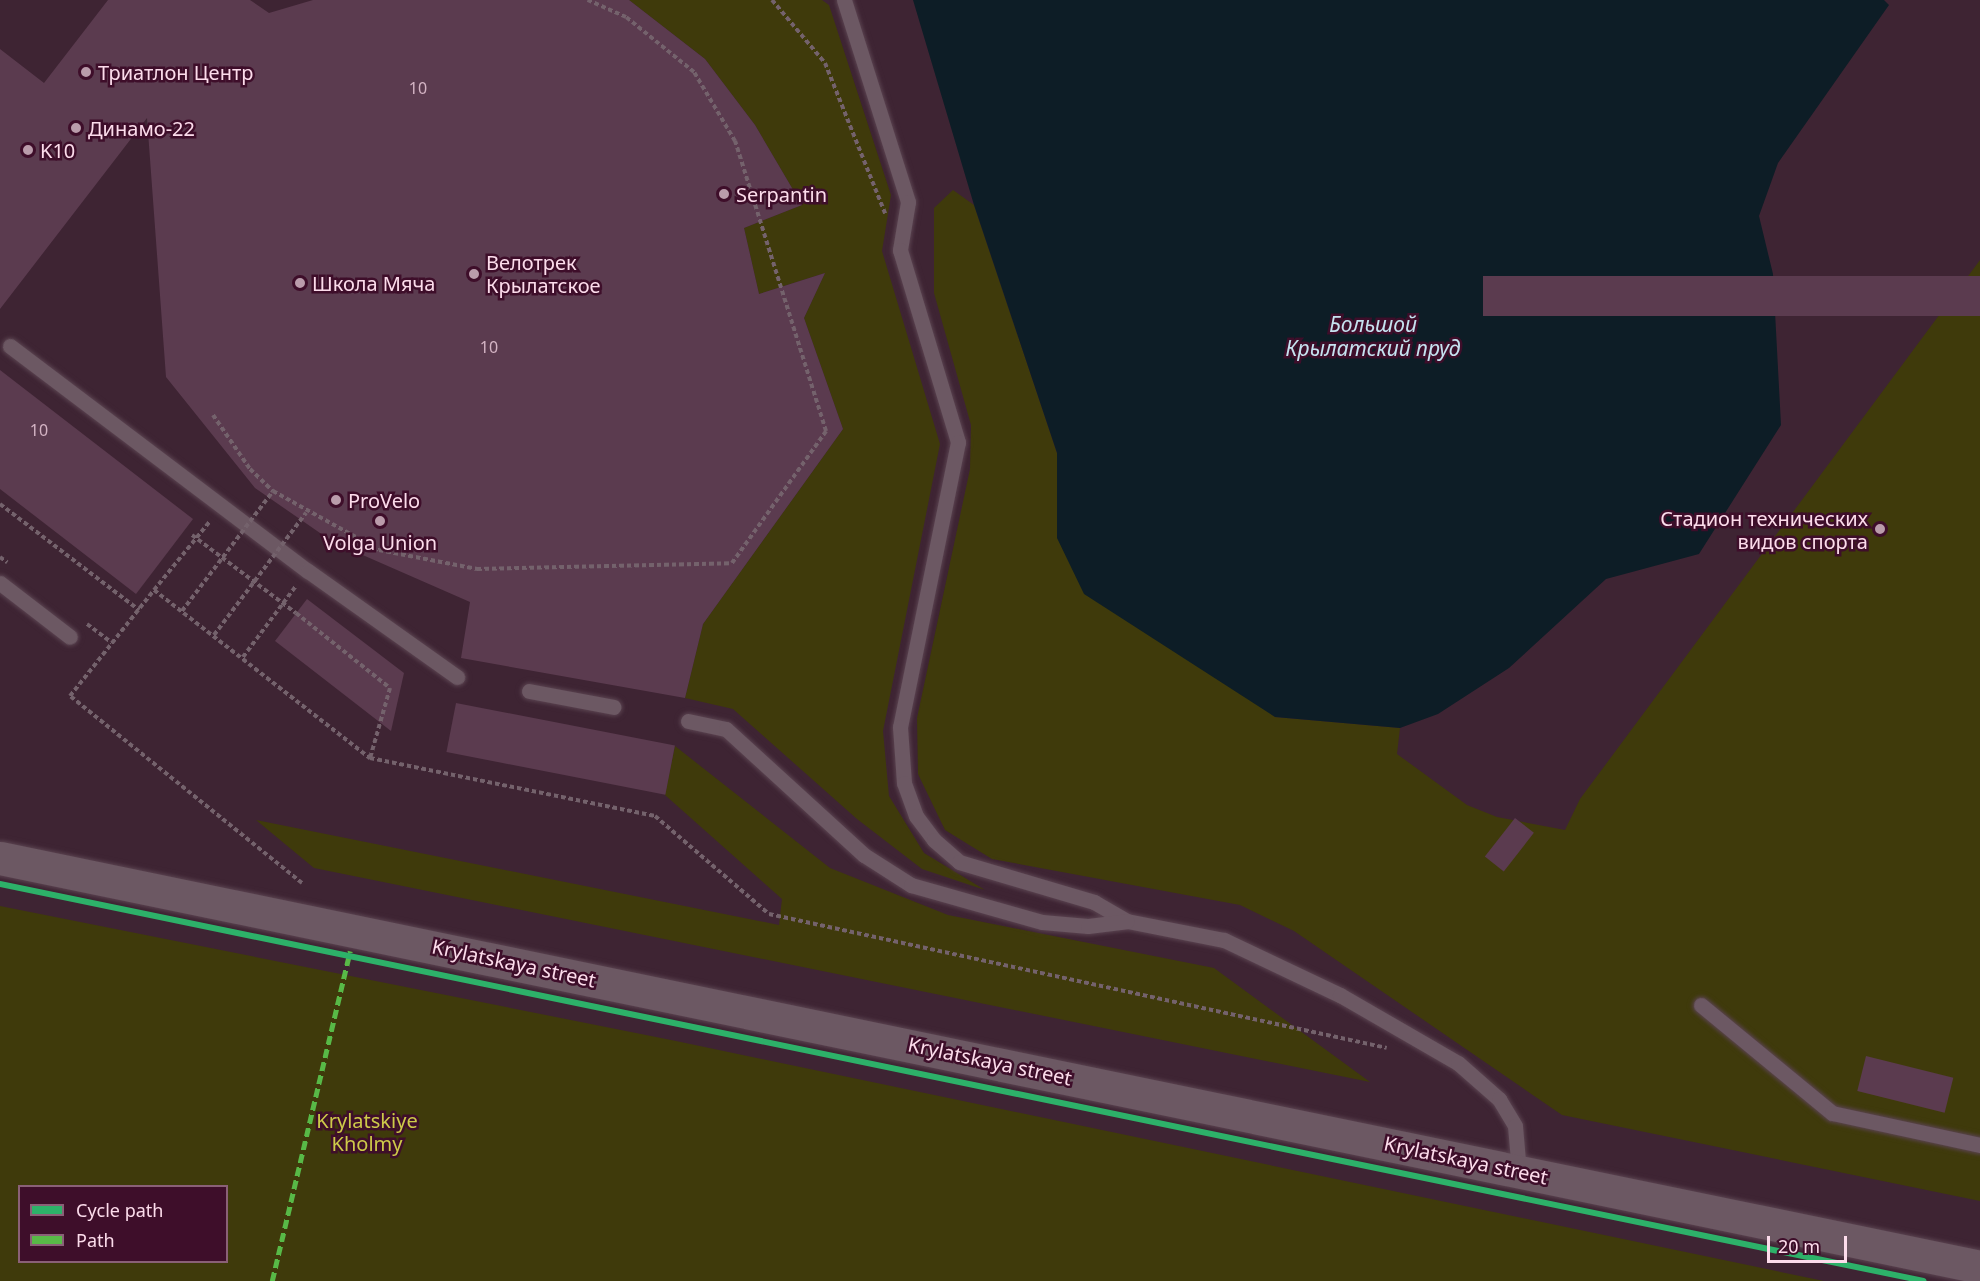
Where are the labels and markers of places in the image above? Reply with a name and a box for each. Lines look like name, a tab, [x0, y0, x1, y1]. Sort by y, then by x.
place label: Триатлон Центр	[98, 60, 253, 84]
marker: Триатлон Центр	[79, 65, 93, 79]
place label: Динамо-22	[88, 116, 195, 140]
marker: Динамо-22	[69, 121, 83, 135]
place label: K10	[40, 138, 75, 162]
marker: K10	[21, 143, 35, 157]
place label: Serpantin	[736, 182, 827, 206]
marker: Serpantin	[717, 187, 731, 201]
place label: Велотрек Крылатское	[486, 250, 601, 297]
marker: Велотрек Крылатское	[467, 267, 481, 281]
place label: Школа Мяча	[312, 271, 435, 295]
marker: Школа Мяча	[293, 276, 307, 290]
place label: ProVelo	[348, 488, 420, 512]
marker: ProVelo	[329, 493, 343, 507]
place label: Стадион технических видов спорта	[1660, 506, 1868, 553]
marker: Volga Union	[373, 514, 387, 528]
marker: Стадион технических видов спорта	[1873, 522, 1887, 536]
place label: Volga Union	[323, 530, 437, 554]

